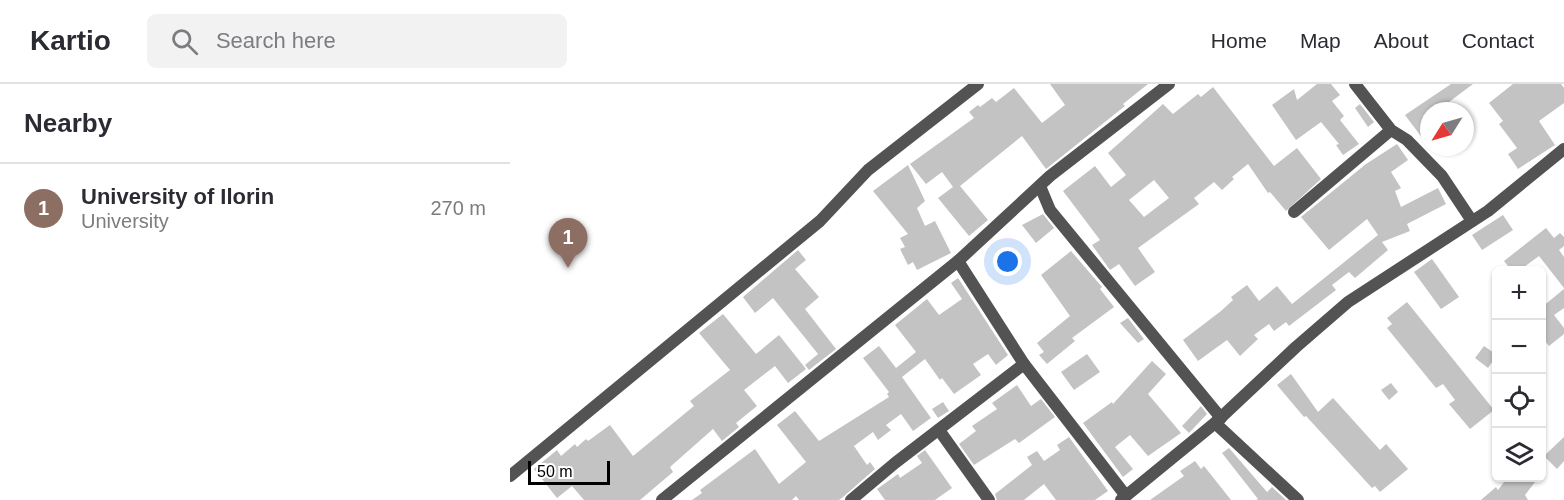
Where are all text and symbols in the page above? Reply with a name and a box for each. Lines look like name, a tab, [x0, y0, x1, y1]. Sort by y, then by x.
search box	[147, 14, 567, 68]
text: Kartio	[30, 25, 111, 56]
icon: search	[168, 25, 201, 58]
text: Search here	[216, 28, 336, 53]
text: Home	[1211, 29, 1267, 52]
text: Map	[1300, 29, 1341, 52]
text: About	[1374, 29, 1429, 52]
text: Contact	[1462, 29, 1534, 52]
north arrow	[1420, 102, 1474, 156]
text: Nearby	[24, 108, 112, 138]
text: University of Ilorin	[81, 184, 274, 209]
text: 1	[38, 197, 49, 219]
text: 270 m	[430, 197, 486, 219]
text: University	[81, 210, 169, 232]
pin: 1	[548, 218, 588, 268]
your location	[993, 247, 1022, 276]
map controls	[1492, 266, 1546, 482]
button: +	[1492, 266, 1546, 320]
button: −	[1492, 320, 1546, 374]
button: locate	[1492, 374, 1546, 428]
button: layers	[1492, 428, 1546, 482]
scale bar	[528, 458, 610, 486]
text: 50 m	[537, 463, 573, 480]

